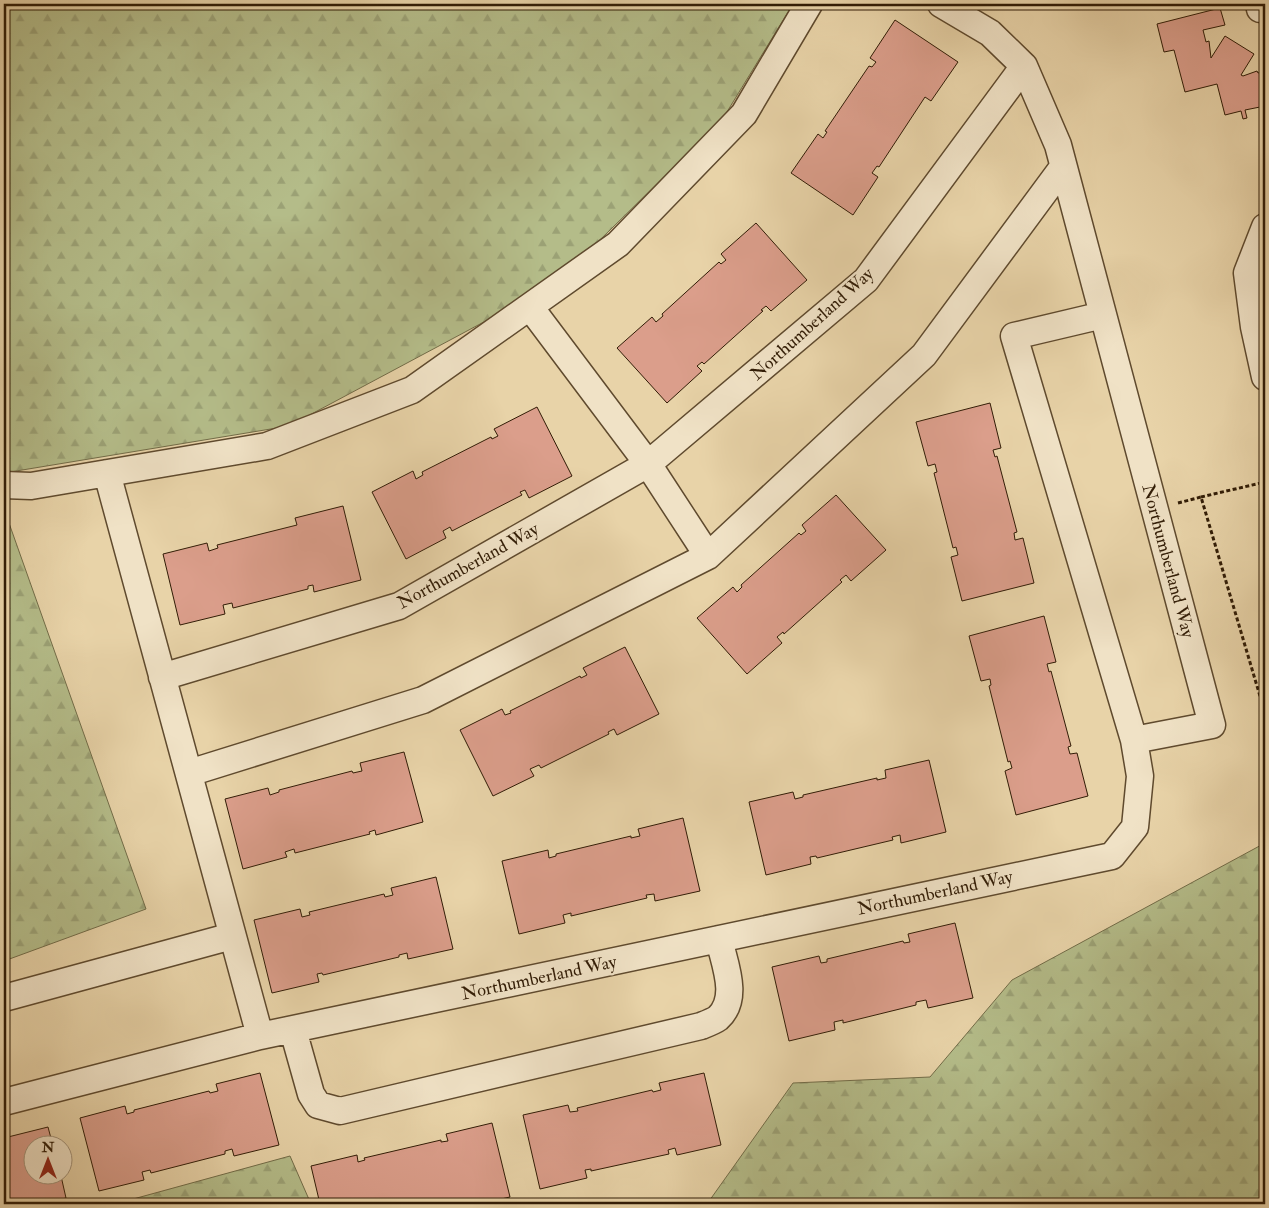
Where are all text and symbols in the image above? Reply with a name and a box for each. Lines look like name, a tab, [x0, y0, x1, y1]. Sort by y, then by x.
street label: Northumberland Way	[746, 262, 879, 385]
street label: Northumberland Way	[1136, 482, 1200, 641]
street label: Northumberland Way	[393, 517, 544, 614]
street label: Northumberland Way	[855, 865, 1016, 921]
street label: Northumberland Way	[459, 950, 620, 1006]
north arrow	[22, 1136, 72, 1186]
text: N	[41, 1139, 55, 1156]

